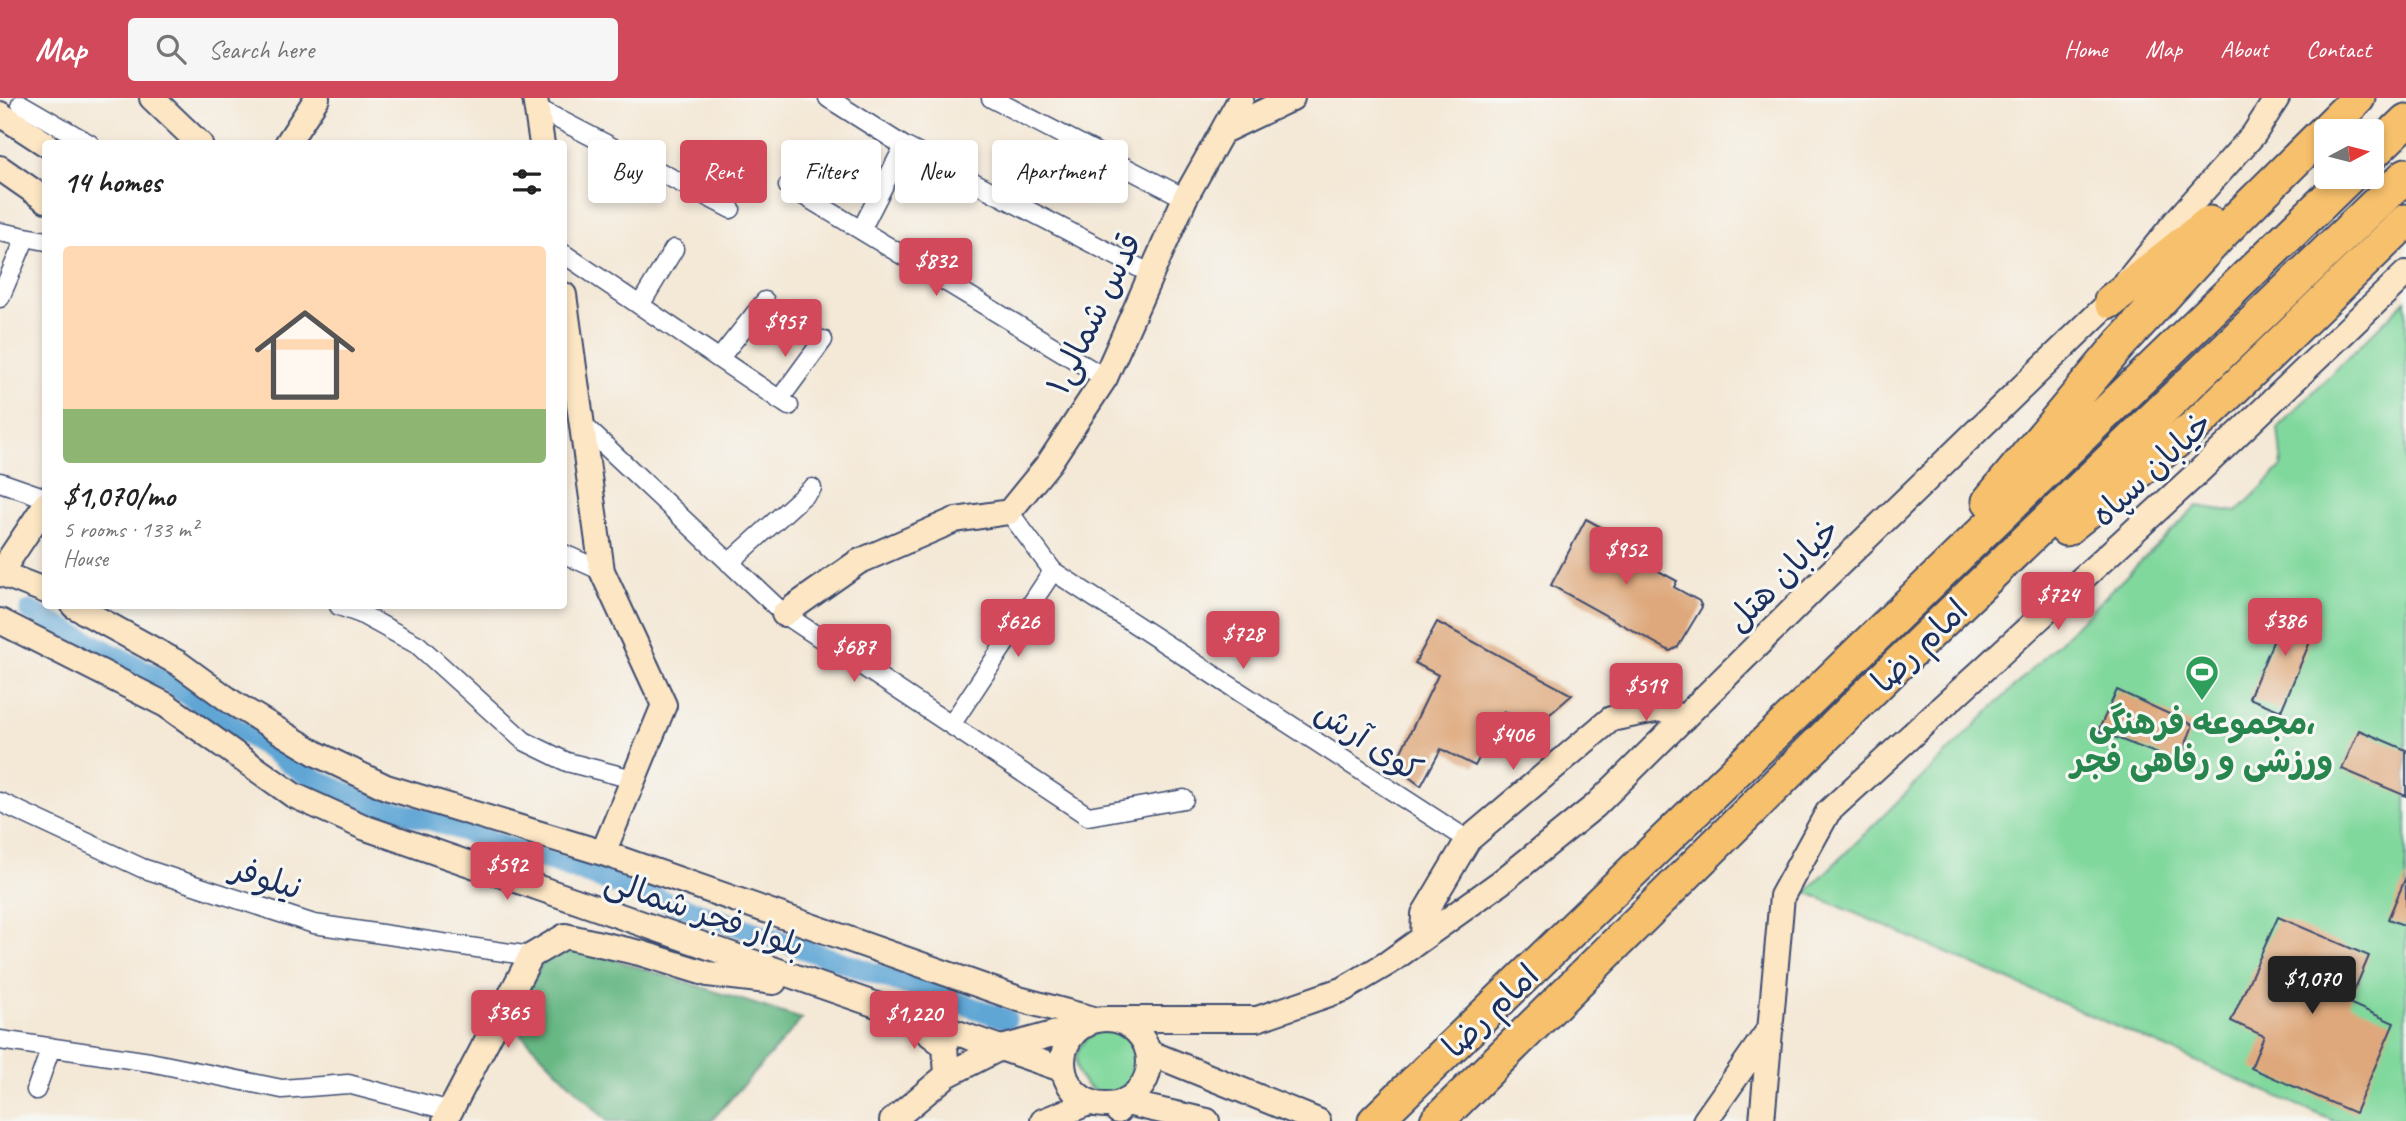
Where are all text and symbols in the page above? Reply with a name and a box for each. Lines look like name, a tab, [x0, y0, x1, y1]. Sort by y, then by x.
search box	[128, 18, 618, 81]
text: Map	[35, 28, 86, 70]
icon: search	[152, 30, 190, 68]
text: Search here	[208, 33, 314, 66]
text: Home	[2064, 34, 2107, 64]
text: Map	[2145, 34, 2182, 64]
text: About	[2220, 34, 2268, 64]
text: Contact	[2306, 34, 2371, 64]
north arrow	[2314, 119, 2384, 189]
map controls	[2314, 119, 2384, 189]
chip: Buy	[588, 140, 666, 203]
chip: Rent	[680, 140, 767, 203]
chip: Filters	[781, 140, 881, 203]
chip: New	[895, 140, 978, 203]
chip: Apartment	[992, 140, 1128, 203]
text: 14 homes	[63, 163, 161, 201]
icon: filters	[508, 163, 546, 201]
street label: قدس شمالی۱	[1037, 226, 1151, 401]
pin: $832	[895, 238, 977, 298]
text: $832	[915, 246, 957, 275]
icon: home	[242, 292, 368, 418]
pin: $957	[744, 300, 826, 359]
text: $957	[765, 307, 805, 336]
street label: خیابان سپاه	[2082, 402, 2221, 535]
text: $1,070/mo	[63, 477, 175, 515]
street label: خیابان هتل	[1717, 509, 1849, 641]
text: 5 rooms · 133 m²	[63, 515, 198, 544]
pin: $952	[1585, 528, 1667, 587]
text: $952	[1606, 535, 1646, 564]
text: House	[63, 544, 108, 573]
pin: $724	[2017, 573, 2099, 632]
text: $724	[2037, 580, 2079, 609]
street label: امام رضا	[1863, 590, 1980, 705]
pin: $386	[2244, 598, 2326, 658]
pin: $626	[977, 600, 1059, 659]
text: $386	[2264, 606, 2306, 635]
text: $626	[997, 607, 1039, 636]
pin: $728	[1202, 612, 1284, 671]
text: $728	[1222, 619, 1264, 648]
pin: $687	[813, 624, 895, 684]
text: $687	[833, 632, 875, 661]
sports icon: مجموعه فرهنگی، ورزشی و رفاهی فجر	[2183, 653, 2221, 702]
pin: $519	[1605, 664, 1687, 723]
text: $519	[1626, 671, 1666, 700]
street label: کوی آرش	[1307, 691, 1430, 791]
place label: مجموعه فرهنگی، ورزشی و رفاهی فجر	[2068, 702, 2333, 782]
pin: $406	[1472, 712, 1554, 772]
text: $406	[1492, 720, 1534, 749]
pin: $592	[466, 842, 548, 902]
street label: نیلوفر	[223, 846, 307, 909]
text: $592	[487, 850, 527, 879]
street label: بلوار فجر شمالی	[600, 859, 810, 967]
street label: امام رضا	[1434, 955, 1551, 1070]
pin: $1,070	[2255, 956, 2369, 1016]
text: $1,070	[2284, 964, 2340, 993]
pin: $365	[467, 990, 549, 1050]
pin: $1,220	[857, 992, 971, 1051]
text: $365	[487, 998, 529, 1027]
text: $1,220	[886, 999, 942, 1028]

